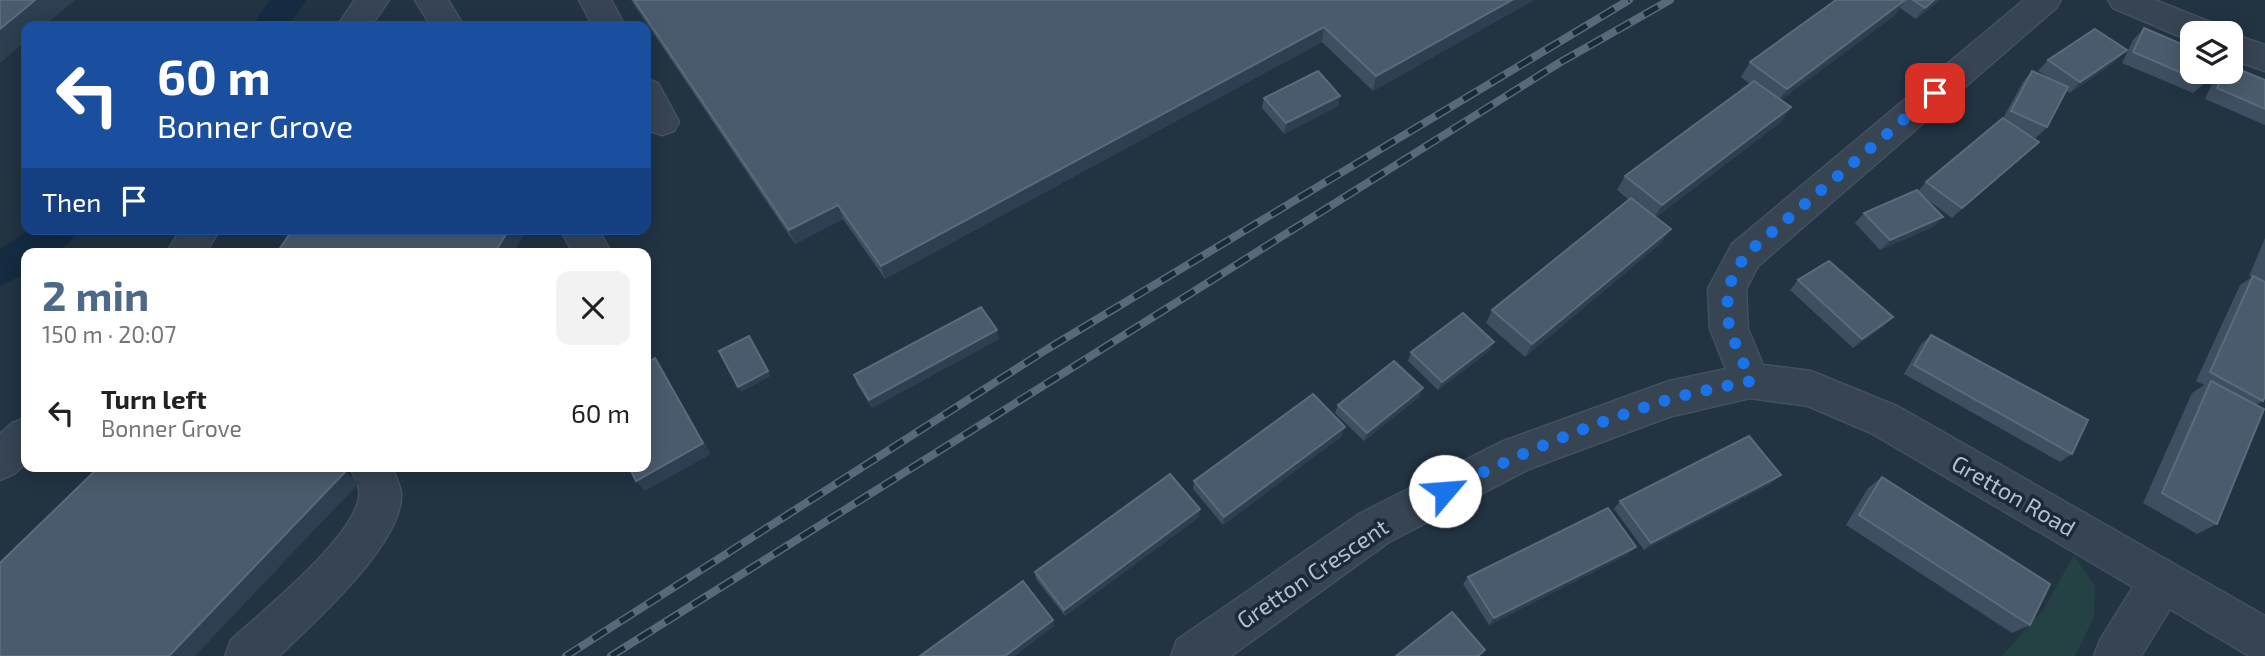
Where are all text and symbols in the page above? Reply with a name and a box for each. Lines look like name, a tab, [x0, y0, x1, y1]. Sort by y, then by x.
map controls	[2180, 21, 2243, 84]
button: layers	[2180, 21, 2243, 84]
text: 60 m	[157, 46, 271, 105]
icon: left	[42, 49, 133, 140]
pin	[1905, 63, 1965, 123]
icon: arrive	[1916, 74, 1954, 112]
text: Bonner Grove	[157, 106, 353, 144]
icon: arrive	[115, 182, 153, 220]
text: Then	[42, 186, 101, 217]
text: 2 min	[42, 269, 149, 319]
button: close	[556, 271, 630, 345]
text: 150 m · 20:07	[42, 320, 176, 348]
text: Turn left	[101, 383, 207, 414]
icon: left	[42, 394, 80, 432]
text: 60 m	[571, 397, 630, 428]
text: Bonner Grove	[101, 414, 242, 442]
street label: Gretton Road	[1947, 448, 2081, 542]
position arrow	[1408, 454, 1482, 528]
street label: Gretton Crescent	[1231, 512, 1393, 634]

